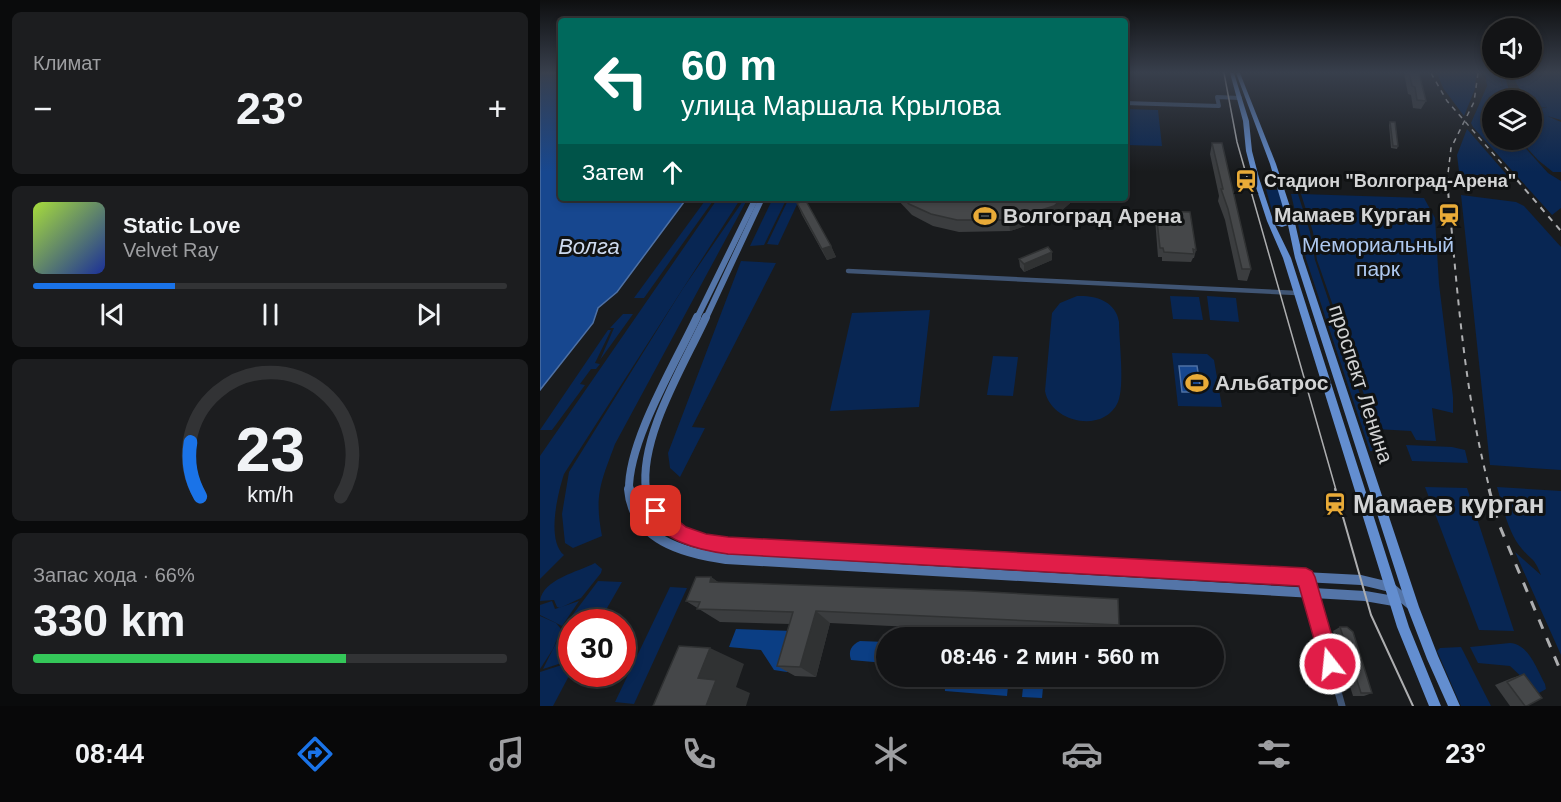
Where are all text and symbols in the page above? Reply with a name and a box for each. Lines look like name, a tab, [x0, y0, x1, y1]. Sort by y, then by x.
map controls	[1482, 18, 1542, 150]
button: sound	[1482, 18, 1542, 78]
icon: left	[582, 42, 660, 120]
text: 60 m	[681, 42, 777, 89]
text: Климат	[33, 52, 101, 74]
text: 23°	[236, 83, 304, 134]
text: −	[33, 90, 52, 127]
text: +	[488, 90, 507, 127]
button: layers	[1482, 90, 1542, 150]
text: улица Маршала Крылова	[681, 91, 1001, 121]
icon: ahead	[656, 156, 689, 189]
text: Затем	[582, 160, 644, 185]
station icon: Стадион "Волгоград-Арена"	[1233, 168, 1259, 194]
place label: Стадион "Волгоград-Арена"	[1264, 171, 1516, 191]
station icon: Мамаев Курган	[1436, 202, 1462, 228]
sports icon: Волгоград Арена	[972, 203, 998, 229]
place label: Мамаев Курган	[1274, 203, 1431, 226]
place label: Волгоград Арена	[1003, 204, 1182, 227]
text: Static Love	[123, 213, 240, 238]
park label: Мемориальный парк	[1302, 233, 1454, 280]
water label: Волга	[558, 234, 620, 259]
text: Velvet Ray	[123, 239, 219, 261]
icon: previous	[96, 298, 129, 331]
icon: pause	[254, 298, 287, 331]
icon: next	[412, 298, 445, 331]
street label: проспект Ленина	[1325, 302, 1398, 466]
sports icon: Альбатрос	[1184, 370, 1210, 396]
place label: Альбатрос	[1215, 371, 1329, 394]
text: 23	[235, 415, 305, 484]
text: km/h	[247, 483, 293, 507]
pin	[630, 485, 681, 536]
place label: Мамаев курган	[1353, 489, 1544, 519]
station icon: Мамаев курган	[1322, 491, 1348, 517]
icon: arrive	[639, 494, 672, 527]
text: Запас хода · 66%	[33, 564, 195, 586]
text: 330 km	[33, 595, 186, 646]
speed limit sign: 30	[558, 609, 636, 687]
position arrow	[1298, 632, 1362, 696]
text: 08:46 · 2 мин · 560 m	[940, 644, 1160, 669]
icon: directions	[294, 733, 336, 775]
icon: music	[486, 733, 528, 775]
icon: phone	[678, 733, 720, 775]
icon: climate	[870, 733, 912, 775]
icon: car	[1061, 733, 1103, 775]
icon: filters	[1253, 733, 1295, 775]
text: 08:44	[75, 739, 144, 769]
text: 23°	[1445, 739, 1486, 769]

